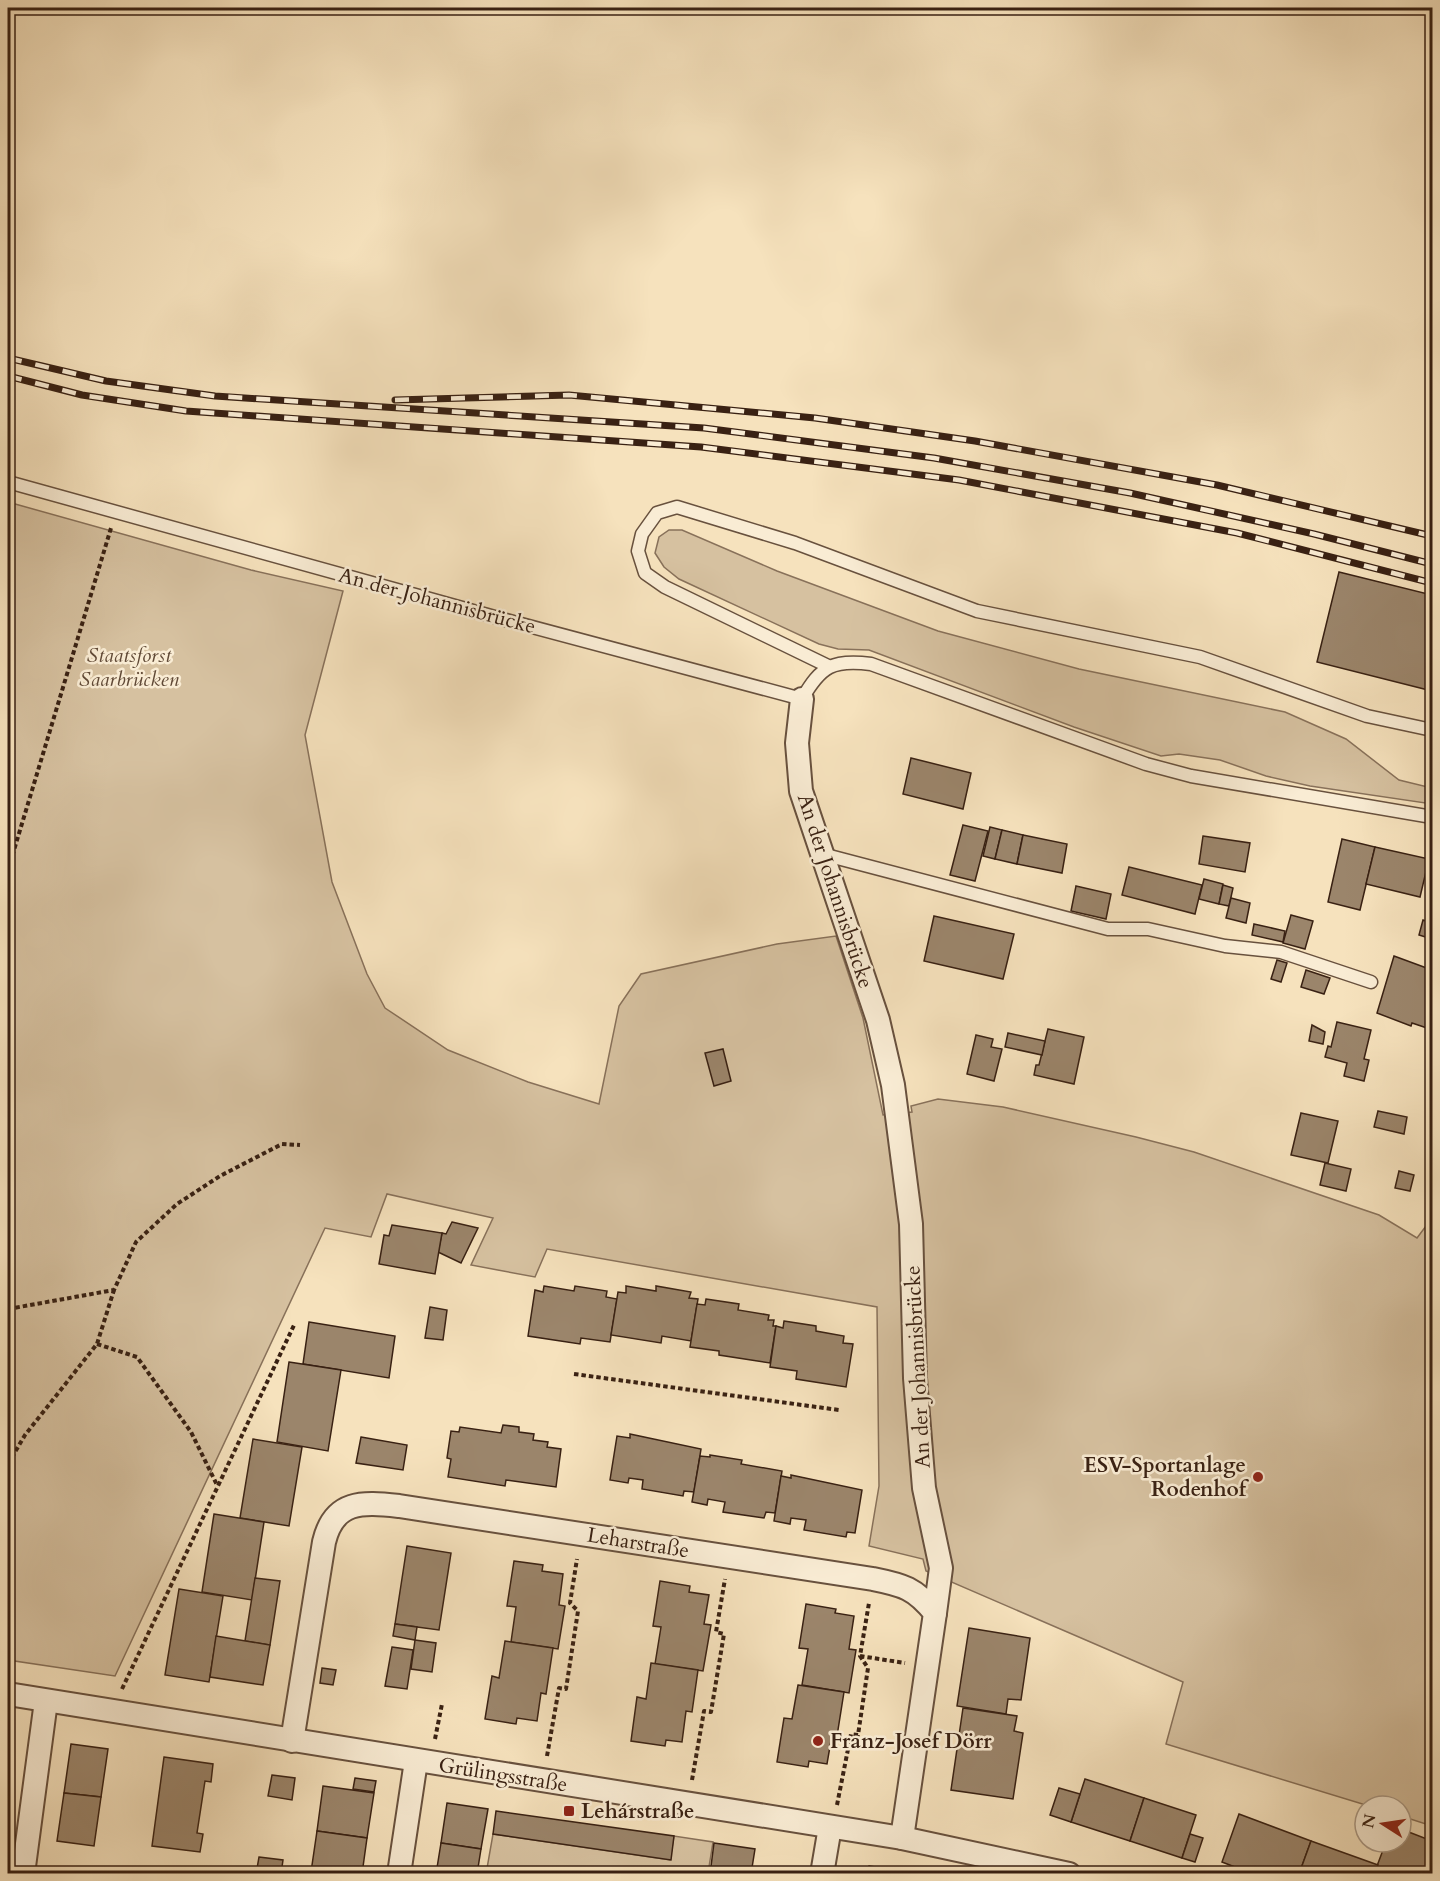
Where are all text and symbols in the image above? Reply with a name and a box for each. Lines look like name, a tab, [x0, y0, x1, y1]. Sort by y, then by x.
street label: An der Johannisbrücke	[335, 561, 539, 641]
park label: Staatsforst Saarbrücken	[79, 641, 180, 694]
street label: An der Johannisbrücke	[790, 790, 880, 992]
street label: An der Johannisbrücke	[898, 1265, 938, 1469]
place label: ESV-Sportanlage Rodenhof	[1084, 1451, 1250, 1504]
marker: ESV-Sportanlage Rodenhof	[1251, 1470, 1265, 1484]
street label: Leharstraße	[585, 1521, 691, 1565]
place label: Franz-Josef Dörr	[830, 1727, 992, 1756]
marker: Franz-Josef Dörr	[811, 1734, 825, 1748]
street label: Grülingsstraße	[436, 1750, 570, 1800]
north arrow	[1353, 1794, 1413, 1854]
place label: Lehárstraße	[581, 1797, 695, 1826]
marker: Lehárstraße	[562, 1804, 576, 1818]
text: N	[1357, 1812, 1382, 1830]

